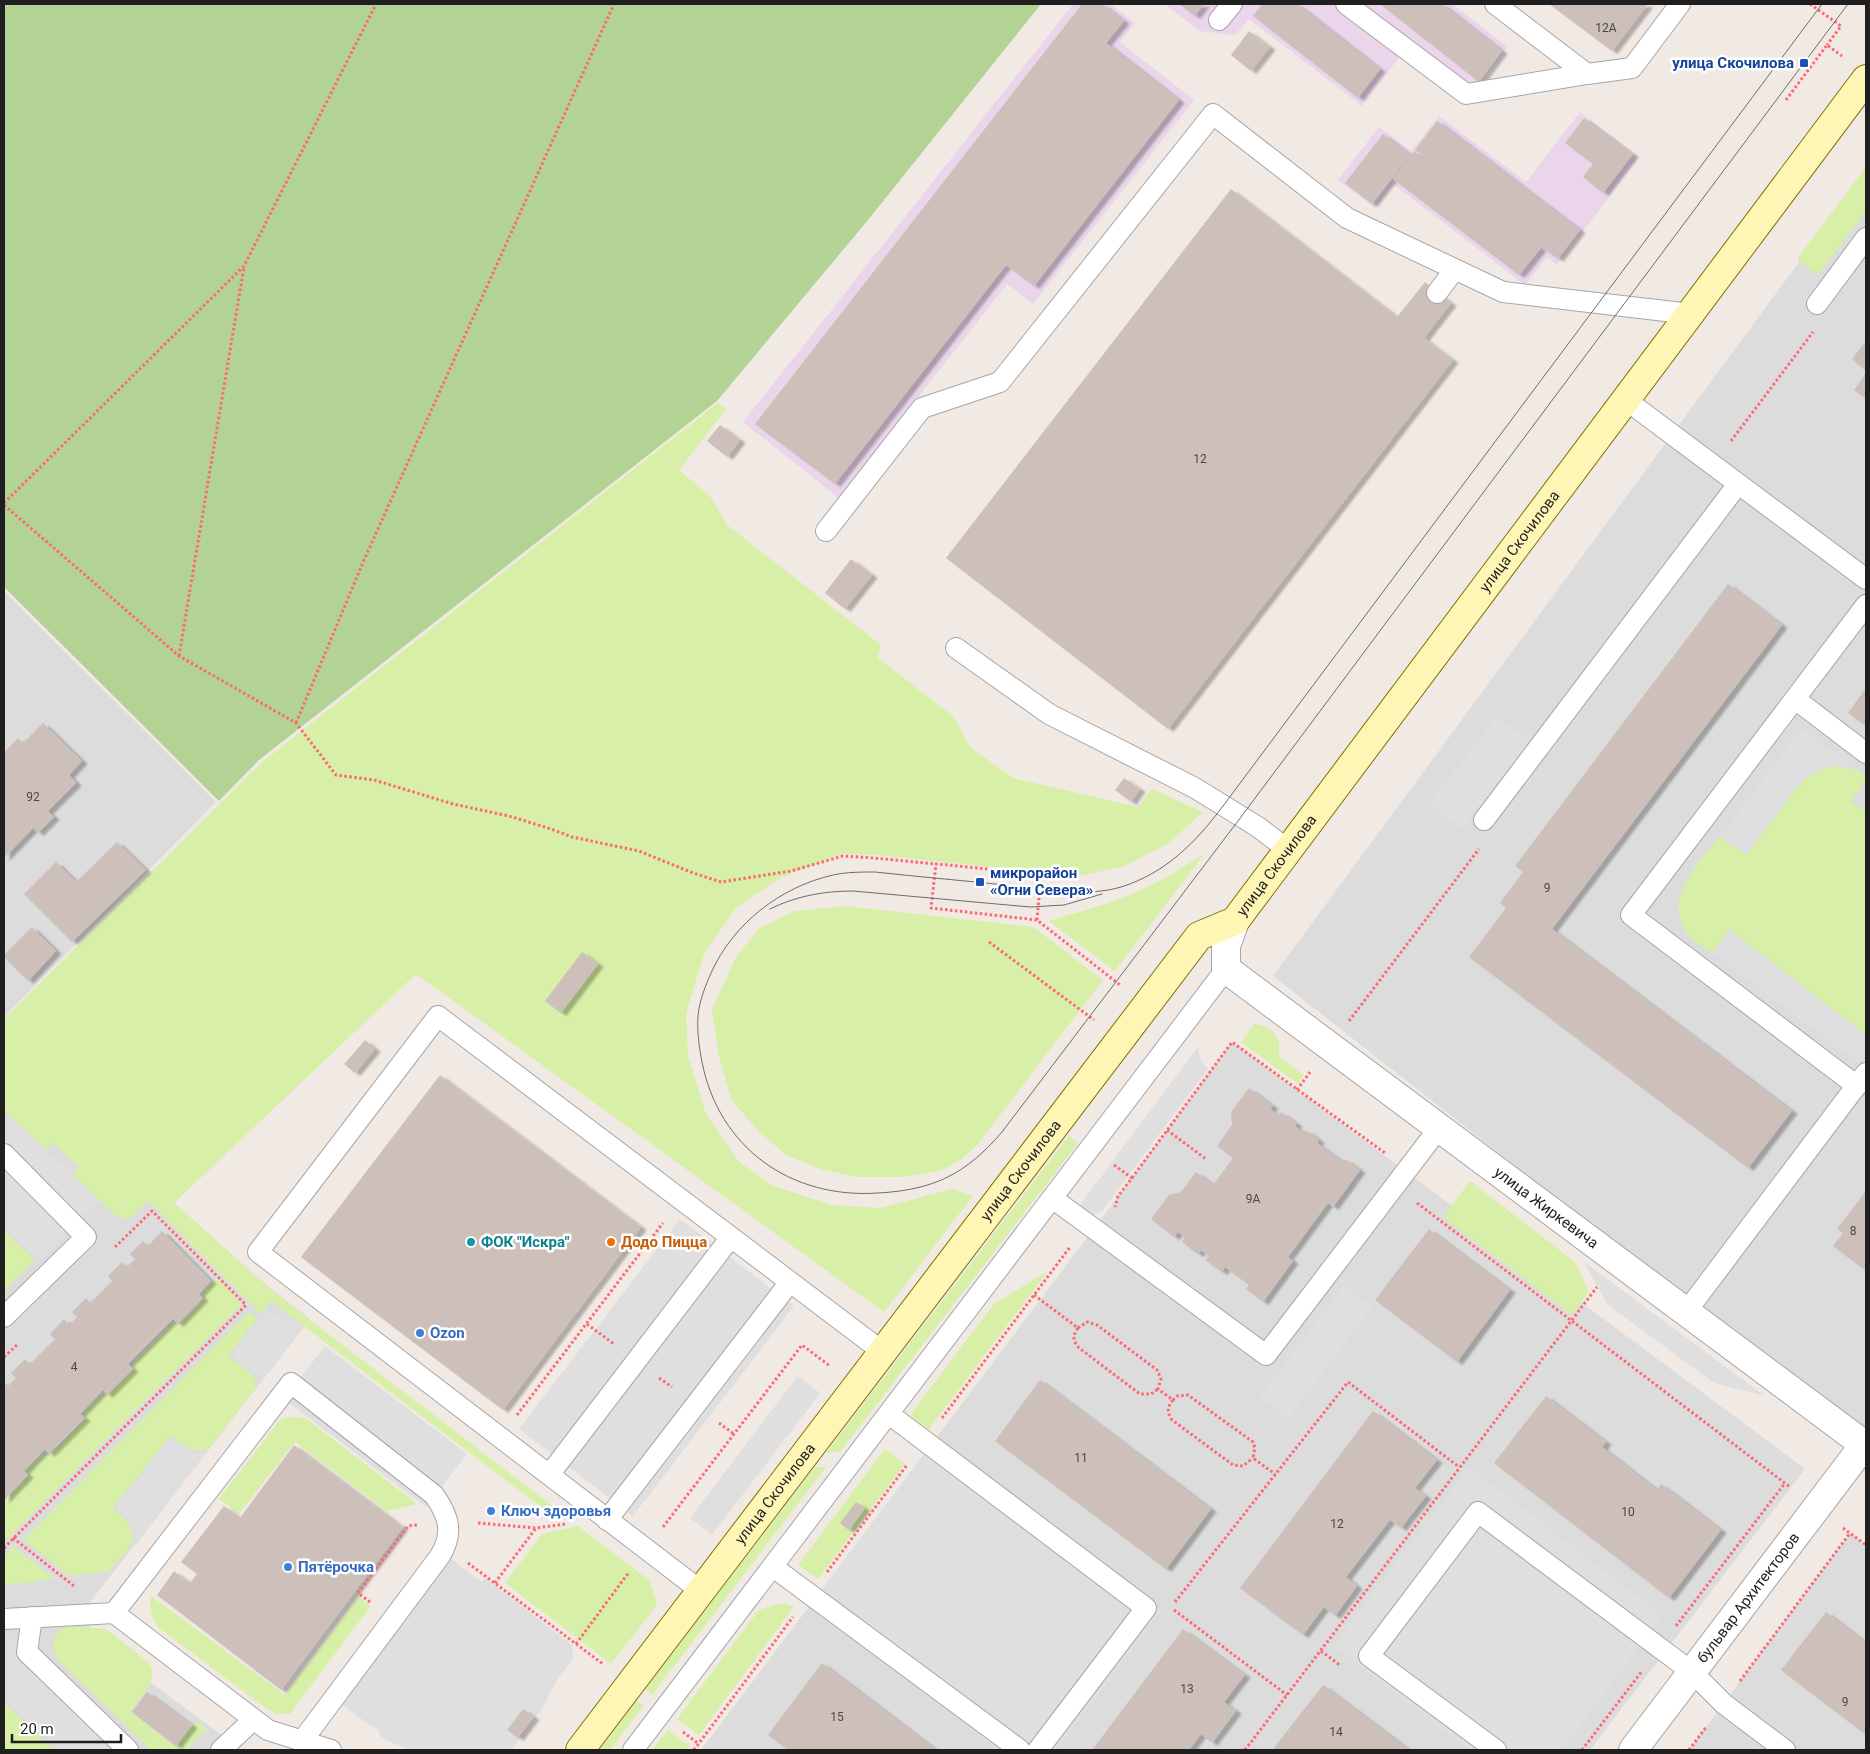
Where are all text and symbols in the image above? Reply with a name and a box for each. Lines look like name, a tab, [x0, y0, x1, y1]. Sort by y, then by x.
house number: 12А	[1595, 21, 1617, 35]
place label: улица Скочилова	[1672, 54, 1794, 72]
marker: улица Скочилова	[1798, 57, 1810, 69]
house number: 12	[1193, 452, 1207, 466]
street label: улица Скочилова	[1476, 487, 1563, 596]
house number: 92	[26, 790, 40, 804]
street label: улица Скочилова	[1233, 811, 1320, 920]
place label: микрорайон «Огни Севера»	[990, 864, 1093, 899]
marker: микрорайон «Огни Севера»	[974, 876, 986, 888]
house number: 9	[1544, 881, 1550, 895]
street label: улица Скочилова	[977, 1116, 1065, 1225]
street label: улица Жиркевича	[1491, 1163, 1602, 1252]
house number: 9А	[1246, 1192, 1260, 1206]
house number: 8	[1850, 1224, 1857, 1238]
place label: ФОК "Искра"	[481, 1233, 570, 1251]
place label: Додо Пицца	[621, 1233, 707, 1251]
marker: ФОК "Искра"	[465, 1236, 477, 1248]
marker: Додо Пицца	[605, 1236, 617, 1248]
place label: Ozon	[430, 1324, 465, 1342]
marker: Ozon	[414, 1327, 426, 1339]
house number: 4	[71, 1360, 78, 1374]
street label: улица Скочилова	[731, 1440, 819, 1548]
house number: 11	[1074, 1451, 1088, 1465]
place label: Ключ здоровья	[501, 1502, 611, 1520]
marker: Ключ здоровья	[485, 1505, 497, 1517]
house number: 10	[1621, 1505, 1635, 1519]
house number: 12	[1330, 1517, 1344, 1531]
street label: бульвар Архитекторов	[1693, 1529, 1803, 1667]
place label: Пятёрочка	[298, 1558, 374, 1576]
marker: Пятёрочка	[282, 1561, 294, 1573]
house number: 13	[1180, 1682, 1194, 1696]
house number: 9	[1842, 1695, 1848, 1709]
house number: 15	[830, 1710, 844, 1724]
scale bar	[12, 1712, 121, 1744]
text: 20 m	[20, 1720, 54, 1738]
house number: 14	[1329, 1725, 1343, 1739]

